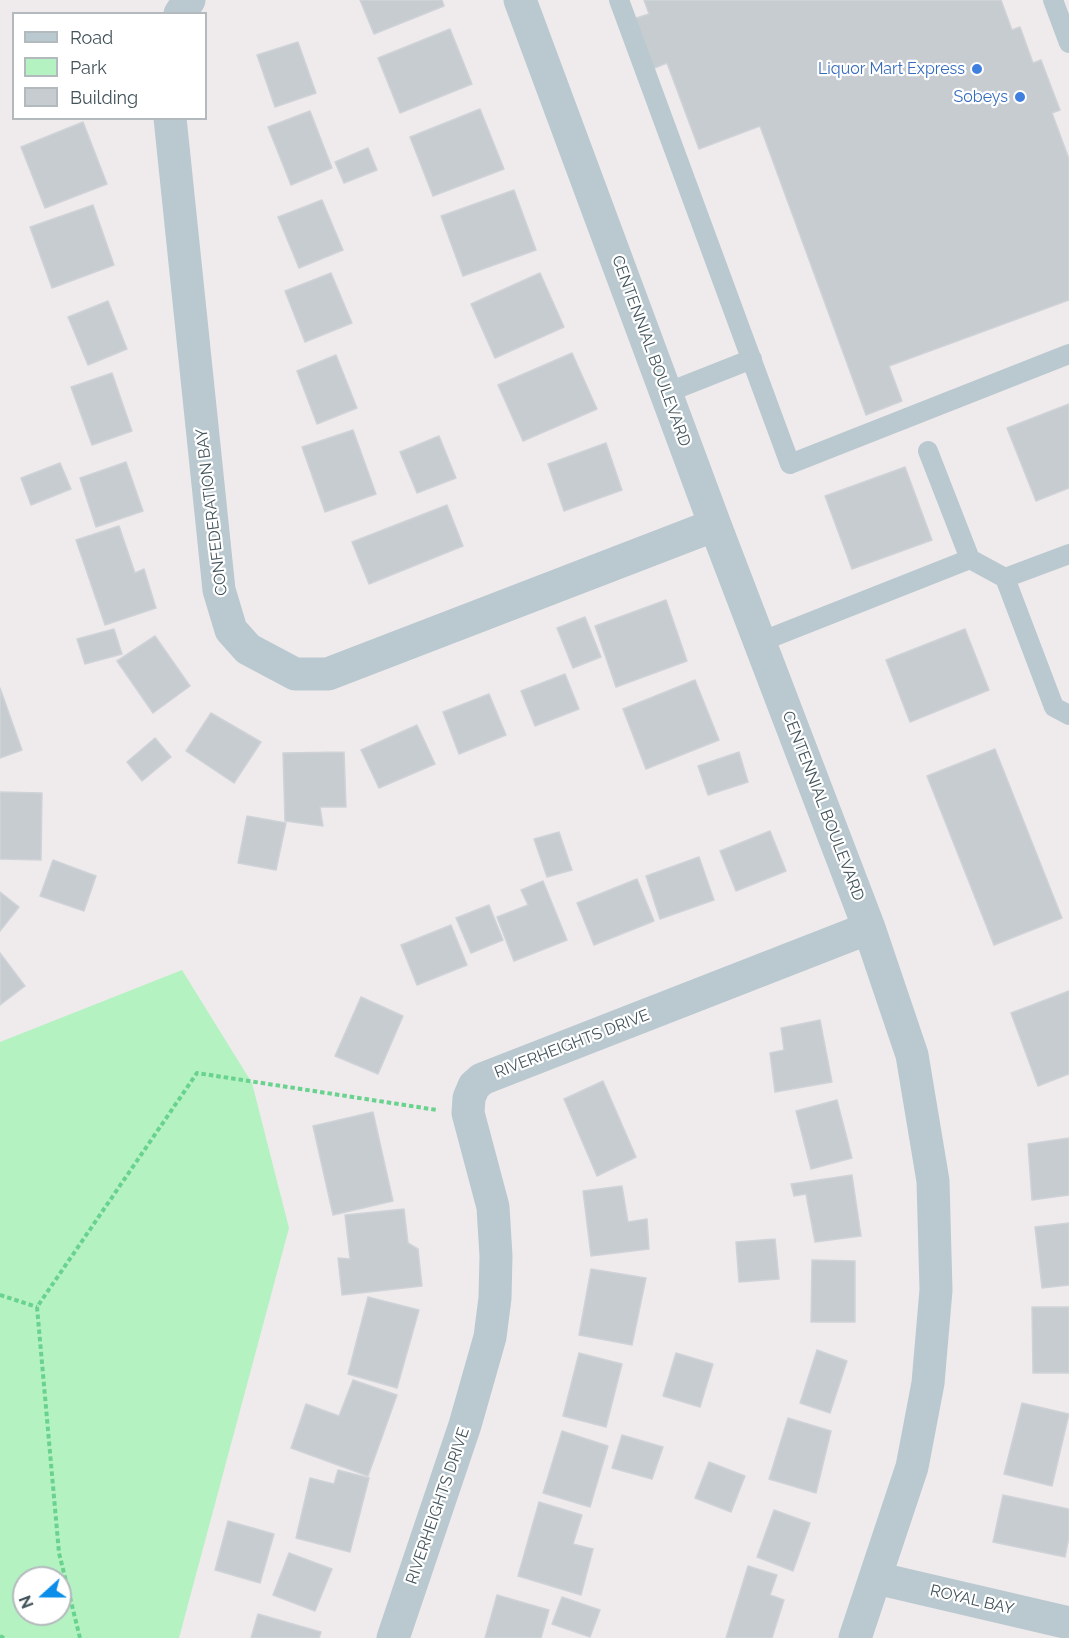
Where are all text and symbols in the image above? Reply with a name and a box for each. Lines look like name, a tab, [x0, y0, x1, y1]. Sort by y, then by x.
legend	[12, 12, 207, 120]
text: Road	[70, 27, 113, 48]
text: Park	[70, 57, 107, 78]
place label: Liquor Mart Express	[818, 59, 965, 79]
marker: Liquor Mart Express	[970, 62, 984, 76]
text: Building	[70, 87, 138, 108]
place label: Sobeys	[954, 87, 1008, 107]
marker: Sobeys	[1013, 90, 1027, 104]
street label: CENTENNIAL BOULEVARD	[607, 253, 695, 449]
street label: CONFEDERATION BAY	[192, 427, 232, 597]
street label: CENTENNIAL BOULEVARD	[778, 708, 868, 904]
street label: RIVERHEIGHTS DRIVE	[492, 1006, 652, 1082]
street label: RIVERHEIGHTS DRIVE	[402, 1425, 474, 1587]
north arrow	[12, 1566, 72, 1626]
street label: ROYAL BAY	[928, 1581, 1016, 1619]
text: N	[16, 1593, 38, 1611]

